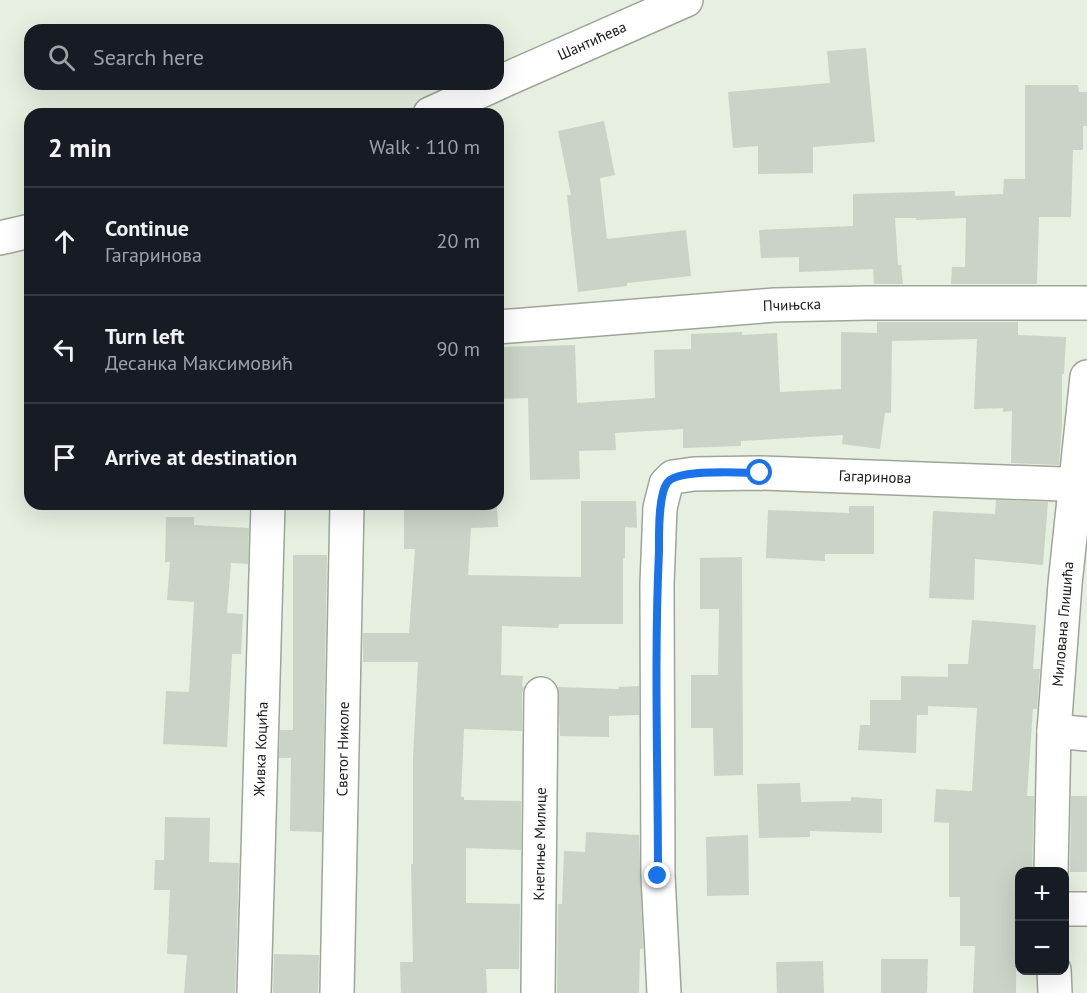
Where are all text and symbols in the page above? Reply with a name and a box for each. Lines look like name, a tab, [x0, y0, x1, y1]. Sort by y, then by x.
street label: Шантићева	[554, 17, 629, 64]
search box	[24, 24, 504, 90]
icon: search	[45, 41, 78, 74]
text: Search here	[93, 43, 204, 71]
text: 2 min	[48, 131, 111, 164]
text: Walk · 110 m	[369, 134, 480, 160]
text: Continue	[105, 214, 189, 242]
icon: ahead	[48, 225, 81, 258]
text: 20 m	[437, 228, 480, 254]
text: Гагаринова	[105, 242, 202, 268]
street label: Пчињска	[763, 294, 821, 315]
text: Turn left	[105, 322, 185, 350]
icon: left	[48, 333, 81, 366]
text: 90 m	[437, 336, 480, 362]
text: Десанка Максимовић	[105, 350, 293, 376]
icon: arrive	[48, 441, 81, 474]
text: Arrive at destination	[105, 443, 297, 471]
route start	[746, 459, 772, 485]
street label: Гагаринова	[838, 466, 912, 487]
street label: Милована Глишића	[1048, 560, 1077, 687]
street label: Живка Коцића	[249, 701, 272, 798]
street label: Светог Николе	[332, 701, 353, 797]
street label: Кнегиње Милице	[529, 787, 550, 901]
route end	[644, 862, 670, 888]
map controls	[1015, 867, 1069, 975]
button: +	[1015, 867, 1069, 921]
button: −	[1015, 921, 1069, 975]

